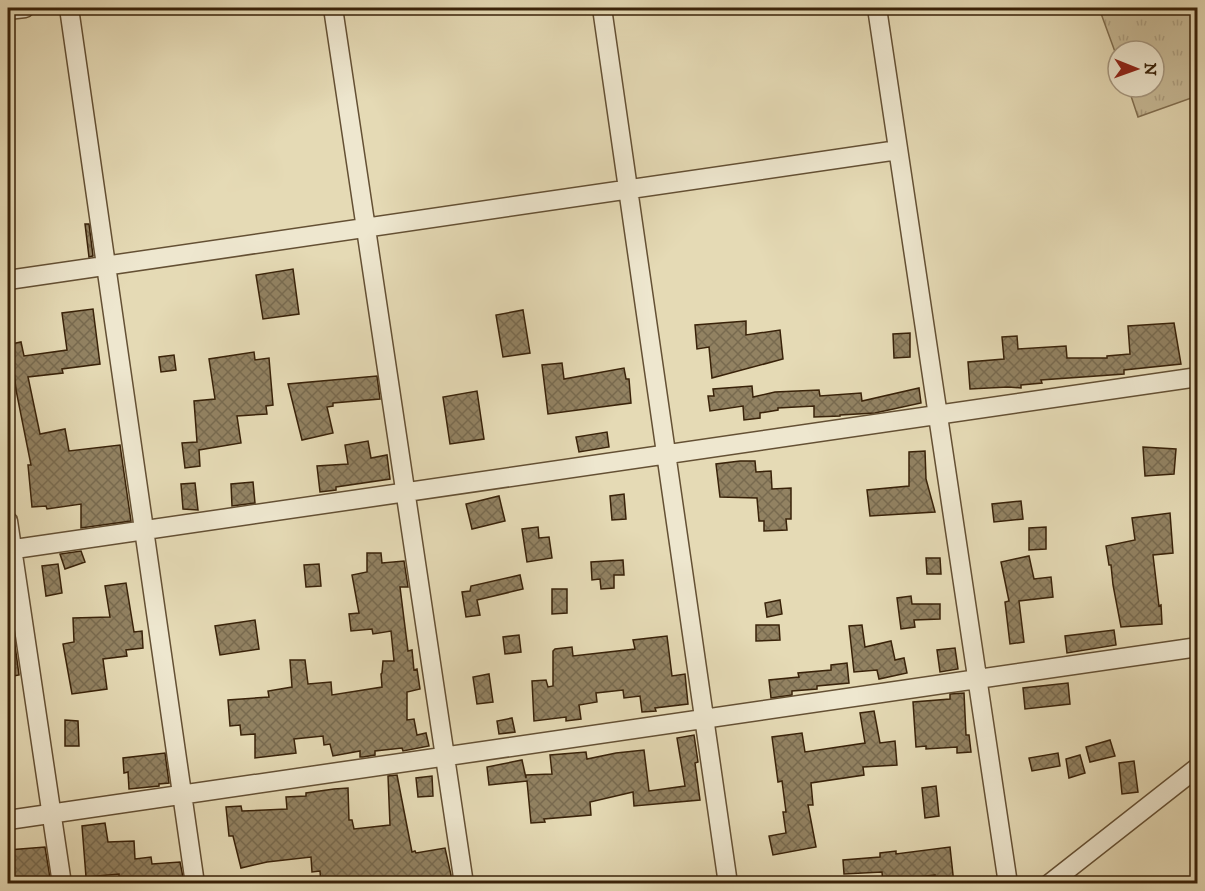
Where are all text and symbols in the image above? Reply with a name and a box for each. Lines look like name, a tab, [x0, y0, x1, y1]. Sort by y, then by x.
north arrow	[1106, 39, 1166, 99]
text: N	[1140, 63, 1160, 76]

